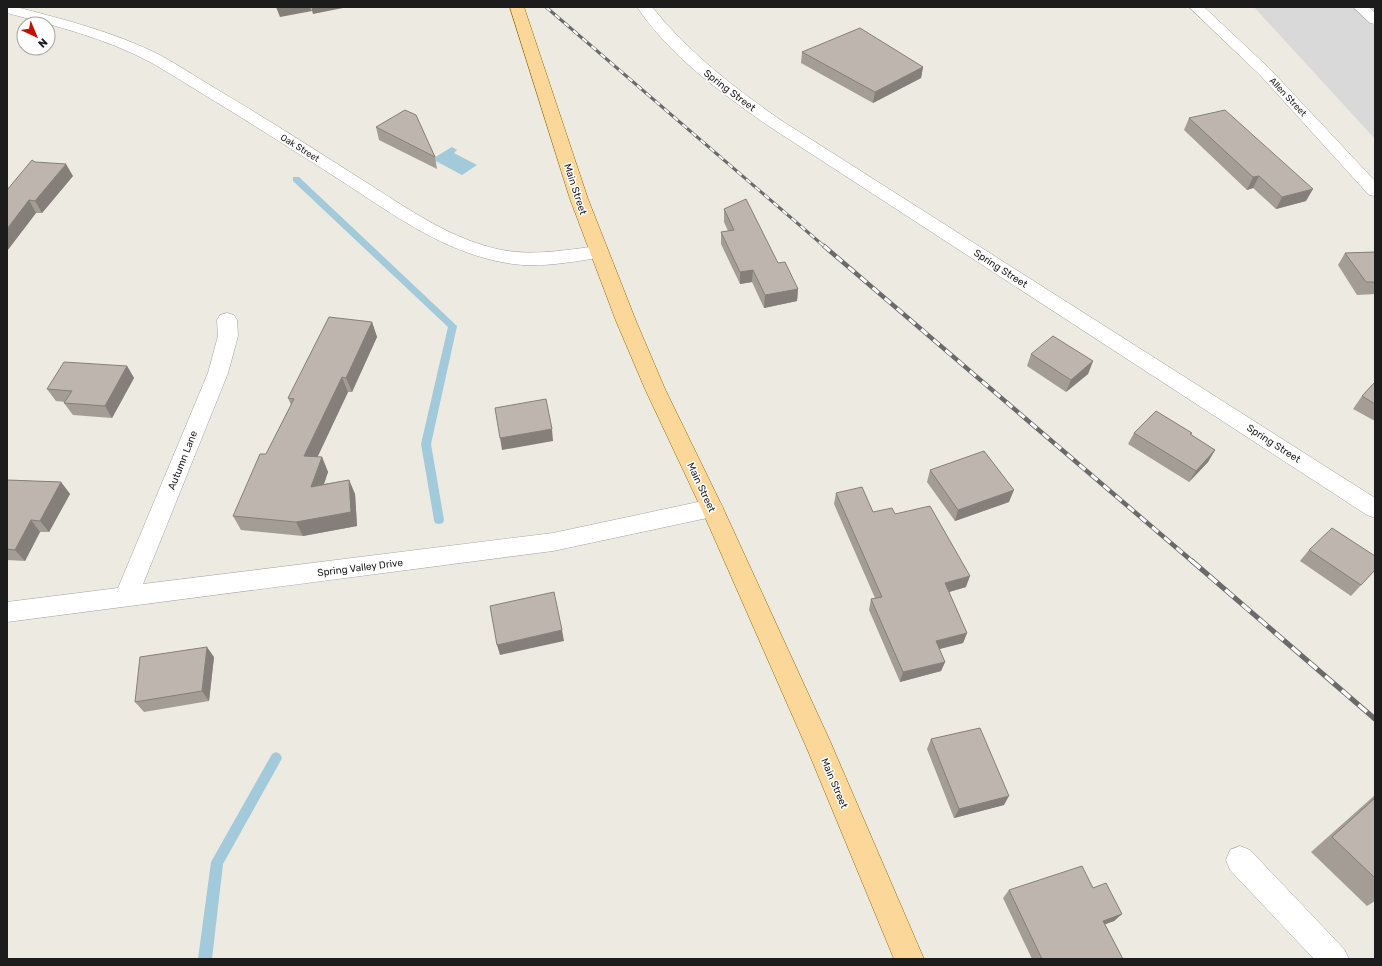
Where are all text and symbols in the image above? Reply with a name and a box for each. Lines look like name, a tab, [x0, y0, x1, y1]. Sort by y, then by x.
north arrow	[16, 16, 56, 56]
text: N	[35, 35, 50, 50]
street label: Spring Street	[701, 67, 758, 114]
street label: Allen Street	[1268, 76, 1309, 119]
street label: Oak Street	[279, 132, 322, 164]
street label: Main Street	[561, 162, 589, 217]
street label: Spring Street	[971, 247, 1030, 291]
street label: Spring Street	[1244, 422, 1303, 466]
street label: Autumn Lane	[166, 429, 200, 492]
street label: Main Street	[684, 461, 718, 514]
street label: Spring Valley Drive	[317, 557, 404, 579]
street label: Main Street	[818, 757, 850, 810]

